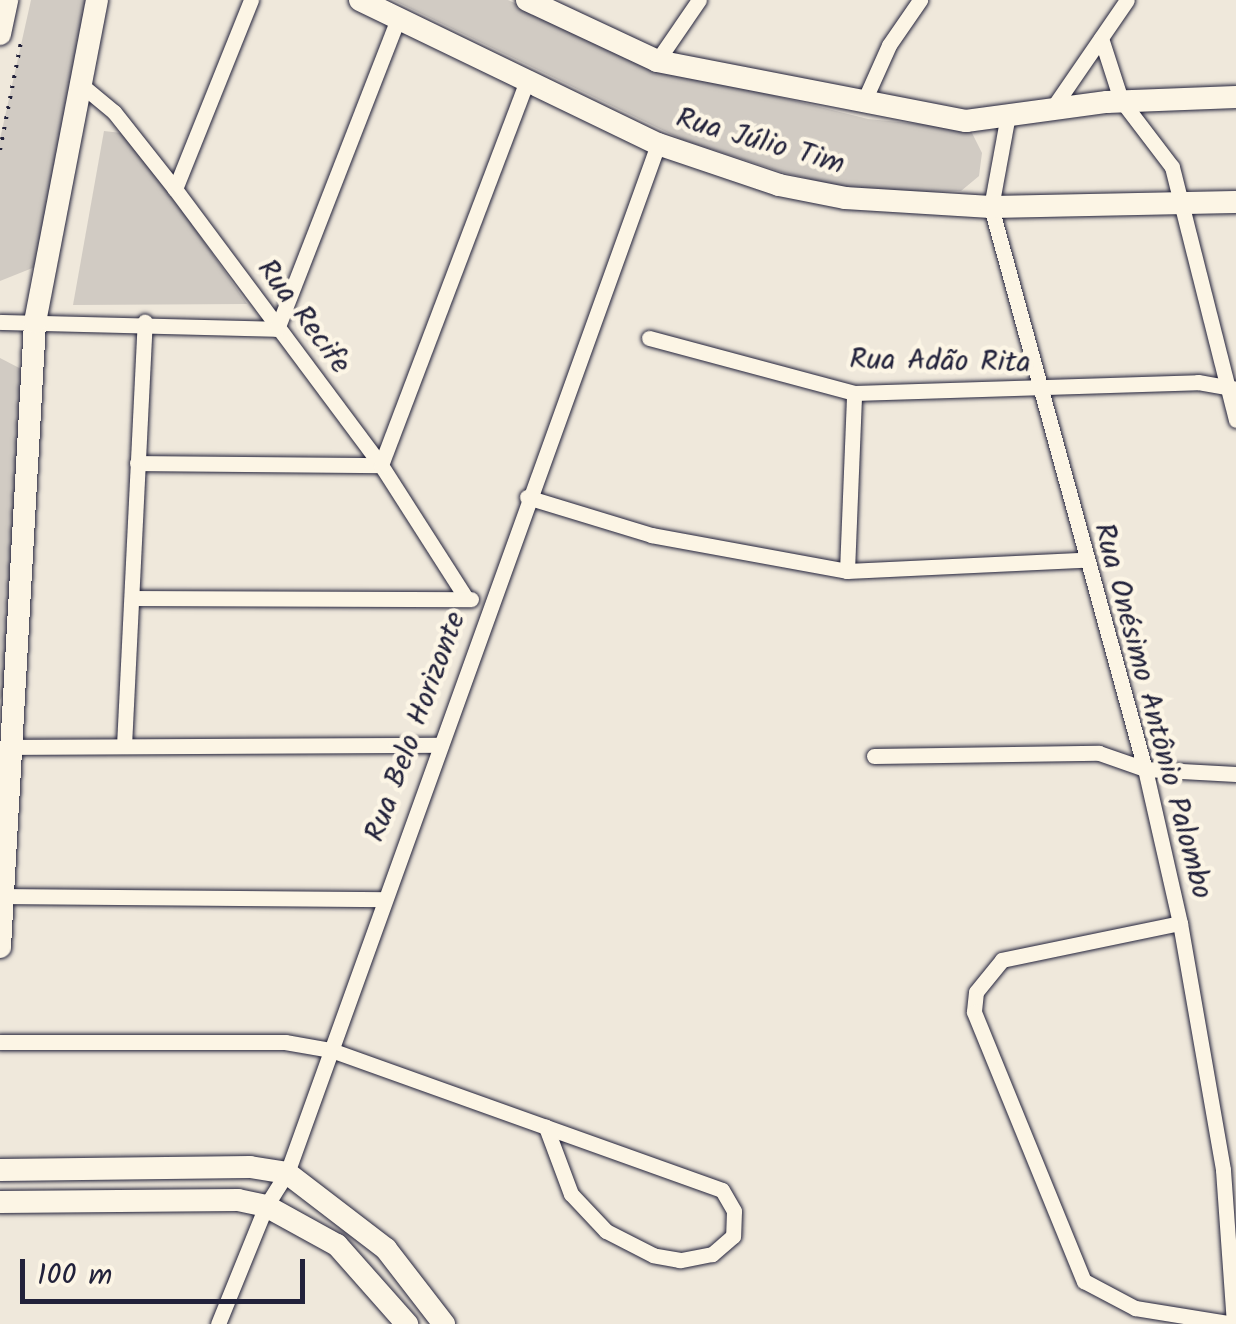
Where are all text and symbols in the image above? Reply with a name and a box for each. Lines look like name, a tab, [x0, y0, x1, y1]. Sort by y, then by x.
street label: Rua Júlio Tim	[672, 101, 848, 183]
street label: Rua Recife	[248, 253, 358, 381]
street label: Rua Adão Rita	[849, 342, 1031, 382]
street label: Rua Onésimo Antônio Palombo	[1084, 519, 1220, 903]
street label: Rua Belo Horizonte	[358, 607, 474, 847]
scale bar	[25, 1239, 310, 1301]
text: 100 m	[37, 1252, 112, 1300]

